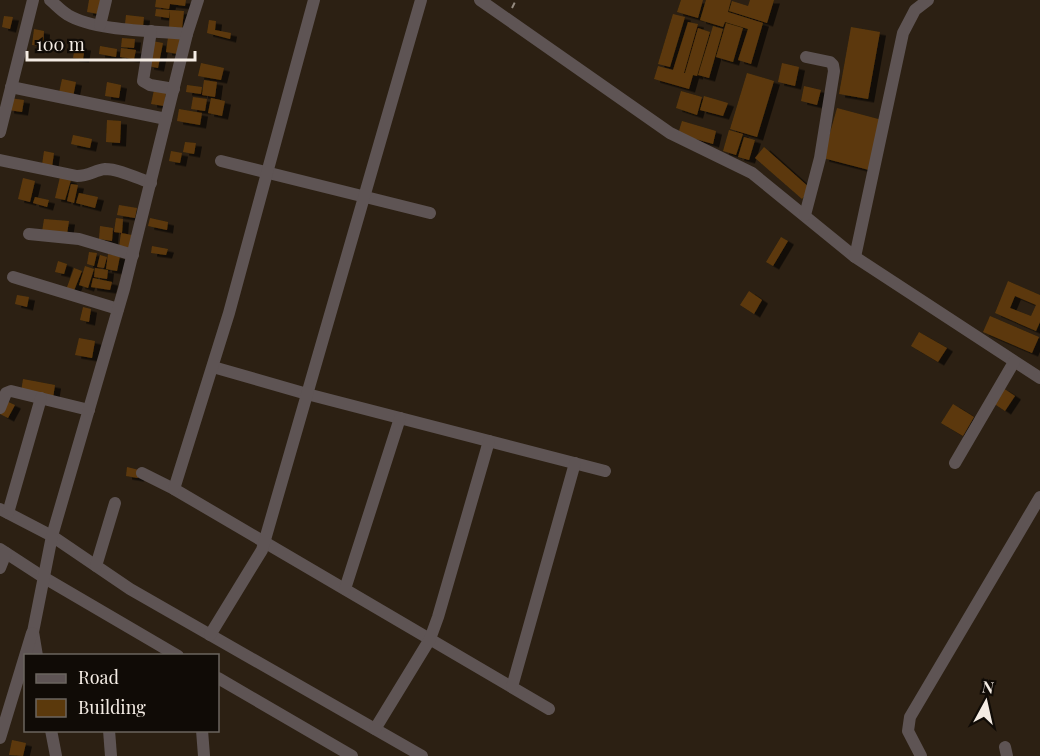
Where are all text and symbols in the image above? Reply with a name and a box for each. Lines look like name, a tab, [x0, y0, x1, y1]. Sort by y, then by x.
scale bar	[27, 24, 195, 62]
text: 100 m	[36, 32, 85, 56]
legend	[24, 654, 219, 732]
text: Road	[78, 665, 119, 689]
north arrow	[956, 672, 1016, 732]
text: N	[981, 675, 996, 698]
text: Building	[78, 695, 146, 719]

